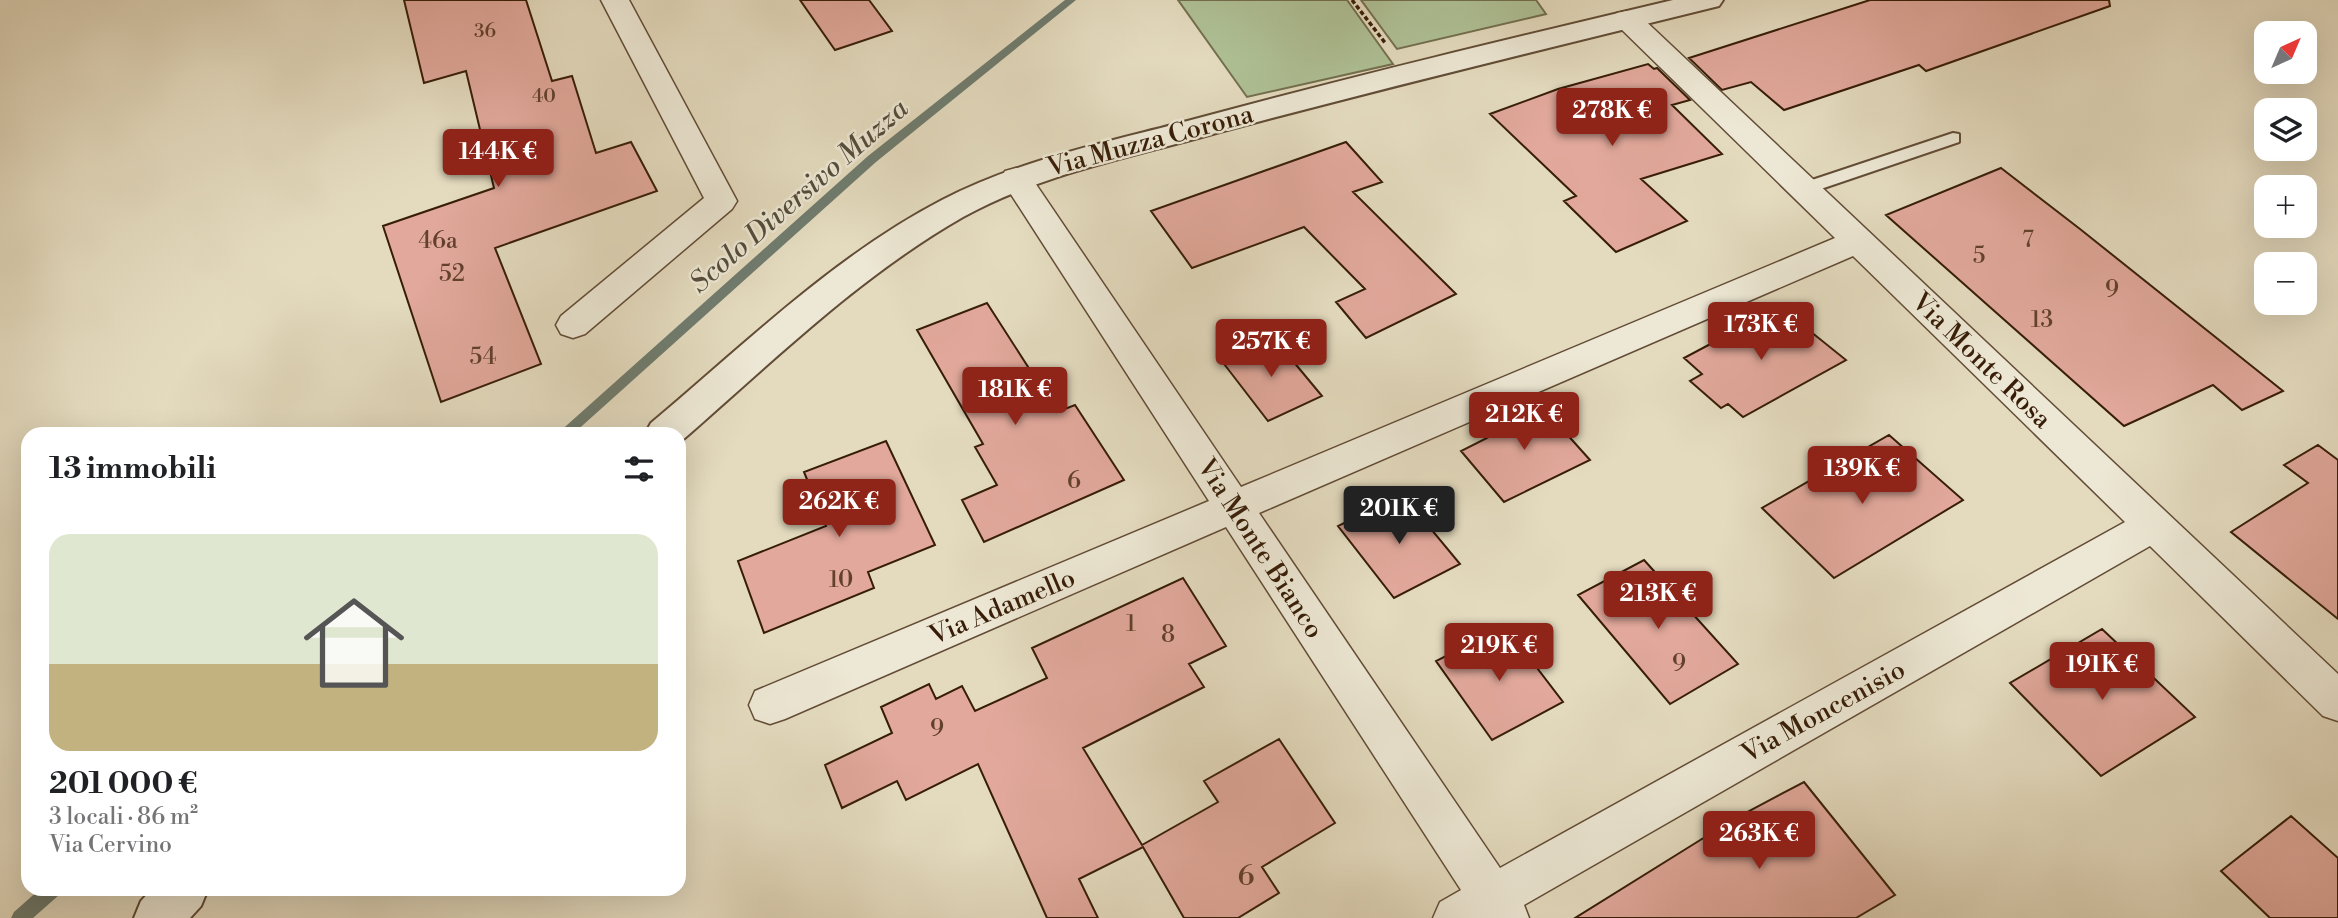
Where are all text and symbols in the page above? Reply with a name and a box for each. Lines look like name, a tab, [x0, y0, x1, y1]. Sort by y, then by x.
house number: 36	[474, 19, 496, 43]
north arrow	[2254, 21, 2317, 84]
map controls	[2254, 21, 2317, 315]
house number: 40	[532, 84, 556, 108]
pin: 278K €	[1555, 88, 1669, 148]
water label: Scolo Diversivo Muzza	[682, 91, 916, 301]
text: 278K €	[1572, 97, 1652, 125]
street label: Via Muzza Corona	[1043, 98, 1258, 184]
button: layers	[2254, 98, 2317, 161]
pin: 144K €	[441, 130, 555, 189]
text: 144K €	[459, 138, 537, 166]
button: +	[2254, 175, 2317, 238]
house number: 7	[2022, 226, 2034, 254]
house number: 46a	[418, 227, 458, 255]
house number: 5	[1973, 242, 1985, 270]
button: −	[2254, 252, 2317, 315]
house number: 52	[439, 260, 465, 288]
house number: 9	[2105, 276, 2119, 304]
street label: Via Monte Rosa	[1904, 285, 2058, 436]
pin: 173K €	[1704, 302, 1818, 362]
house number: 13	[2031, 306, 2053, 334]
text: 173K €	[1724, 311, 1798, 339]
pin: 257K €	[1214, 320, 1328, 379]
text: 257K €	[1232, 328, 1310, 356]
house number: 54	[470, 343, 496, 371]
pin: 181K €	[958, 368, 1072, 427]
text: 181K €	[978, 376, 1052, 404]
pin: 212K €	[1467, 392, 1581, 452]
text: 212K €	[1485, 401, 1563, 429]
pin: 139K €	[1805, 447, 1919, 506]
text: 13 immobili	[49, 450, 216, 488]
icon: filters	[620, 450, 658, 488]
street label: Via Monte Bianco	[1190, 452, 1330, 644]
text: 139K €	[1824, 455, 1900, 483]
house number: 6	[1067, 467, 1081, 495]
pin: 262K €	[782, 480, 896, 539]
pin: 201K €	[1342, 486, 1456, 546]
text: 262K €	[799, 488, 879, 516]
text: 201K €	[1360, 495, 1438, 523]
street label: Via Adamello	[924, 562, 1080, 652]
house number: 10	[829, 566, 853, 594]
pin: 213K €	[1601, 572, 1715, 631]
icon: home	[291, 580, 417, 706]
text: 213K €	[1620, 580, 1696, 608]
house number: 1	[1126, 610, 1136, 638]
house number: 8	[1161, 621, 1175, 649]
pin: 219K €	[1442, 624, 1556, 683]
text: 219K €	[1460, 632, 1538, 660]
pin: 191K €	[2045, 642, 2159, 702]
house number: 9	[1672, 650, 1686, 678]
text: 191K €	[2066, 651, 2138, 679]
street label: Via Moncenisio	[1735, 654, 1911, 771]
house number: 9	[930, 715, 944, 743]
text: 201 000 €	[49, 765, 198, 803]
text: 3 locali · 86 m²	[49, 803, 198, 831]
pin: 263K €	[1702, 812, 1816, 871]
text: 263K €	[1719, 820, 1799, 848]
text: Via Cervino	[49, 831, 172, 859]
house number: 6	[1238, 859, 1255, 894]

